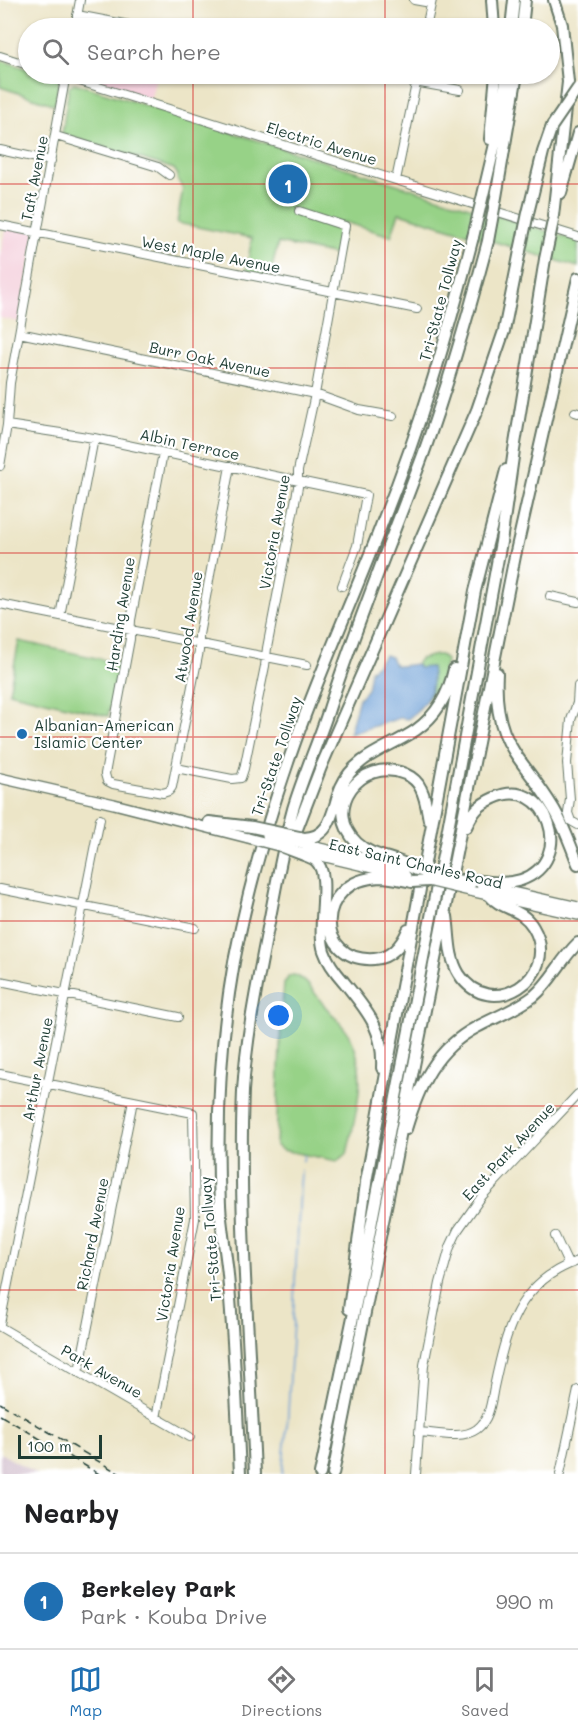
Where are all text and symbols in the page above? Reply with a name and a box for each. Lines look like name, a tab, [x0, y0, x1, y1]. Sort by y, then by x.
search box	[18, 18, 560, 84]
icon: search	[39, 35, 72, 68]
text: Search here	[87, 37, 221, 66]
street label: Electric Avenue	[264, 117, 380, 169]
street label: Taft Avenue	[16, 133, 52, 223]
pin: 1	[268, 162, 308, 207]
street label: West Maple Avenue	[140, 231, 282, 277]
street label: Tri-State Tollway	[414, 237, 466, 363]
street label: Burr Oak Avenue	[148, 336, 272, 382]
street label: Albin Terrace	[138, 424, 242, 464]
street label: Victoria Avenue	[254, 473, 294, 591]
street label: Harding Avenue	[101, 555, 139, 673]
street label: Atwood Avenue	[169, 570, 207, 684]
street label: Tri-State Tollway	[246, 693, 306, 819]
place label: Albanian-American Islamic Center	[34, 715, 174, 752]
marker: Albanian-American Islamic Center	[15, 727, 29, 741]
street label: East Saint Charles Road	[327, 833, 505, 893]
your location	[264, 1001, 293, 1030]
street label: Arthur Avenue	[17, 1015, 57, 1123]
street label: East Park Avenue	[457, 1098, 559, 1204]
street label: Tri-State Tollway	[195, 1175, 225, 1302]
street label: Richard Avenue	[71, 1176, 113, 1292]
street label: Victoria Avenue	[151, 1205, 189, 1323]
street label: Park Avenue	[58, 1340, 146, 1402]
scale bar	[18, 1432, 102, 1460]
text: 100 m	[27, 1435, 72, 1456]
text: Nearby	[24, 1496, 119, 1530]
text: Berkeley Park	[81, 1574, 236, 1603]
text: 1	[39, 1588, 48, 1614]
text: 990 m	[496, 1588, 554, 1614]
text: Park · Kouba Drive	[81, 1603, 267, 1629]
tab: Map	[69, 1663, 102, 1720]
tab: Directions	[241, 1663, 322, 1720]
tab: Saved	[461, 1663, 509, 1720]

